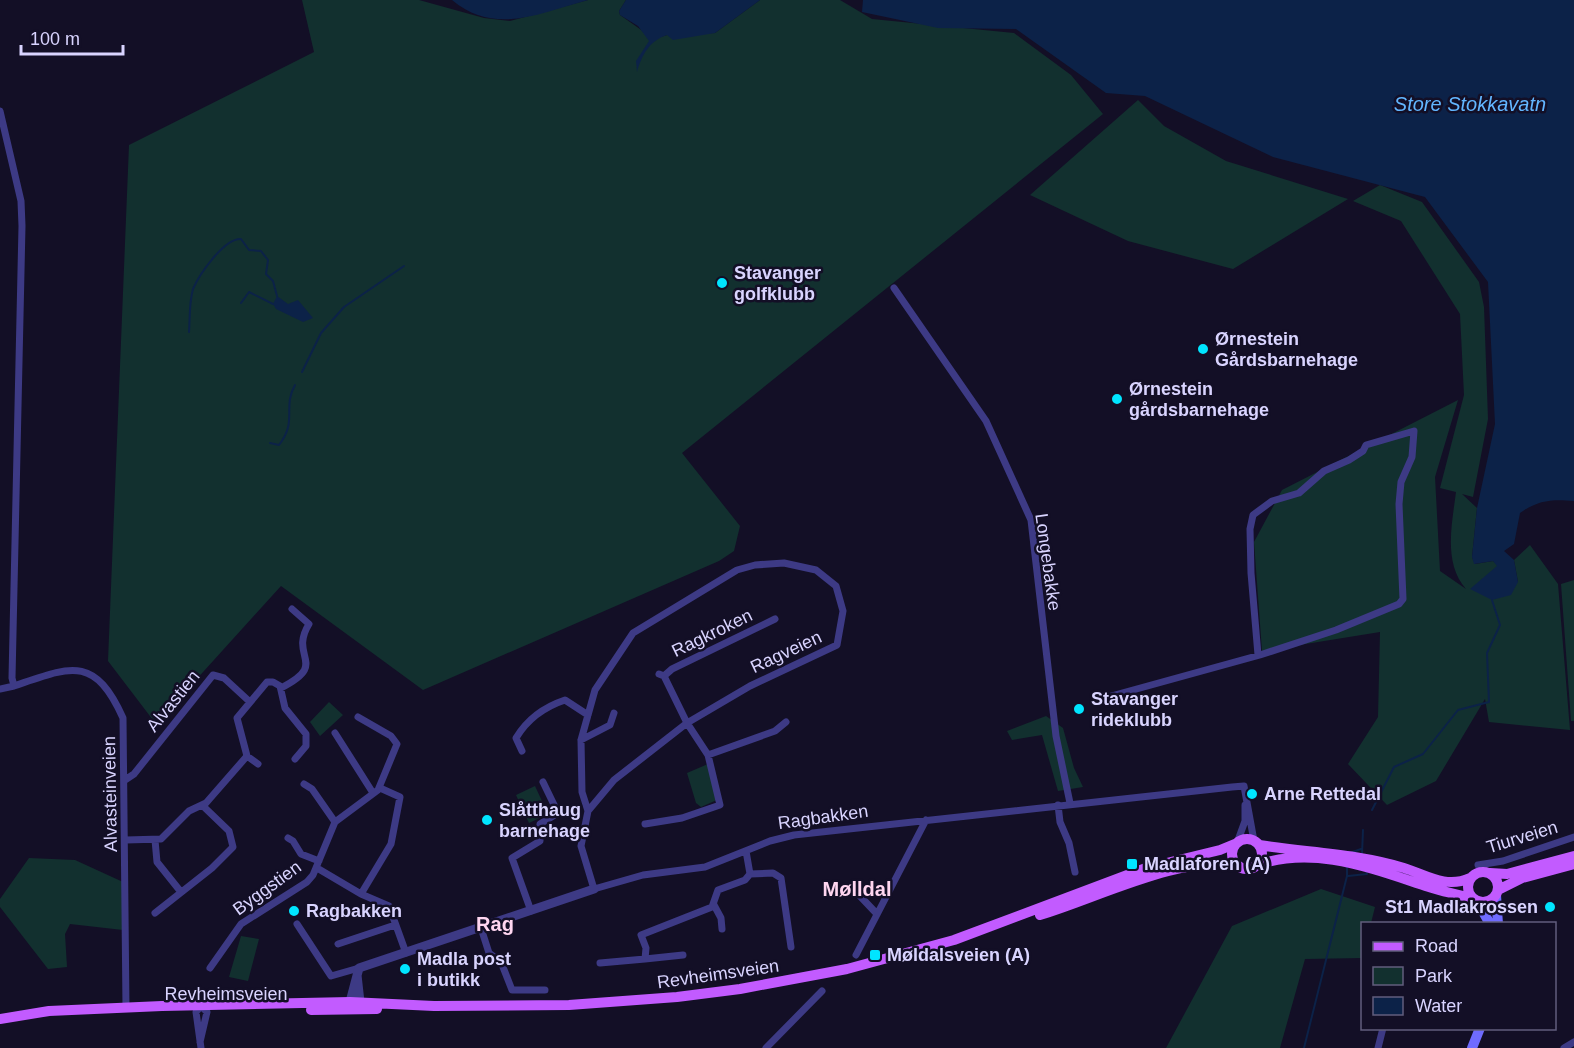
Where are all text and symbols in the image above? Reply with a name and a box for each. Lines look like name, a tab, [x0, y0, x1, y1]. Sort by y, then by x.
scale bar	[21, 18, 123, 56]
text: 100 m	[30, 29, 80, 49]
water label: Store Stokkavatn	[1394, 93, 1546, 115]
place label: Stavanger golfklubb	[734, 263, 821, 304]
marker: Stavanger golfklubb	[715, 276, 729, 290]
place label: Ørnestein Gårdsbarnehage	[1215, 329, 1358, 370]
marker: Ørnestein Gårdsbarnehage	[1196, 342, 1210, 356]
place label: Ørnestein gårdsbarnehage	[1129, 379, 1269, 420]
marker: Ørnestein gårdsbarnehage	[1110, 392, 1124, 406]
street label: Longebakke	[1031, 512, 1065, 612]
street label: Ragkroken	[668, 605, 756, 661]
street label: Ragveien	[747, 627, 825, 677]
street label: Alvastien	[142, 666, 204, 736]
place label: Stavanger rideklubb	[1091, 689, 1178, 730]
marker: Stavanger rideklubb	[1072, 702, 1086, 716]
street label: Alvasteinveien	[99, 736, 121, 852]
place label: Arne Rettedal	[1264, 784, 1381, 804]
marker: Arne Rettedal	[1245, 787, 1259, 801]
place label: Slåtthaug barnehage	[499, 800, 590, 841]
street label: Ragbakken	[777, 801, 869, 833]
marker: Slåtthaug barnehage	[480, 813, 494, 827]
street label: Tiurveien	[1484, 817, 1560, 857]
place label: Madlaforen (A)	[1144, 854, 1270, 874]
street label: Byggstien	[229, 857, 305, 919]
marker: Madlaforen (A)	[1125, 857, 1139, 871]
district label: Mølldal	[823, 878, 891, 900]
place label: St1 Madlakrossen	[1385, 897, 1538, 917]
marker: St1 Madlakrossen	[1543, 900, 1557, 914]
place label: Ragbakken	[306, 901, 402, 921]
marker: Ragbakken	[287, 904, 301, 918]
district label: Rag	[476, 913, 514, 935]
legend	[1361, 922, 1556, 1030]
text: Road	[1415, 936, 1458, 956]
place label: Møldalsveien (A)	[887, 945, 1030, 965]
marker: Møldalsveien (A)	[868, 948, 882, 962]
place label: Madla post i butikk	[417, 949, 511, 990]
street label: Revheimsveien	[656, 956, 780, 992]
marker: Madla post i butikk	[398, 962, 412, 976]
text: Park	[1415, 966, 1453, 986]
street label: Revheimsveien	[164, 984, 288, 1004]
text: Water	[1415, 996, 1462, 1016]

